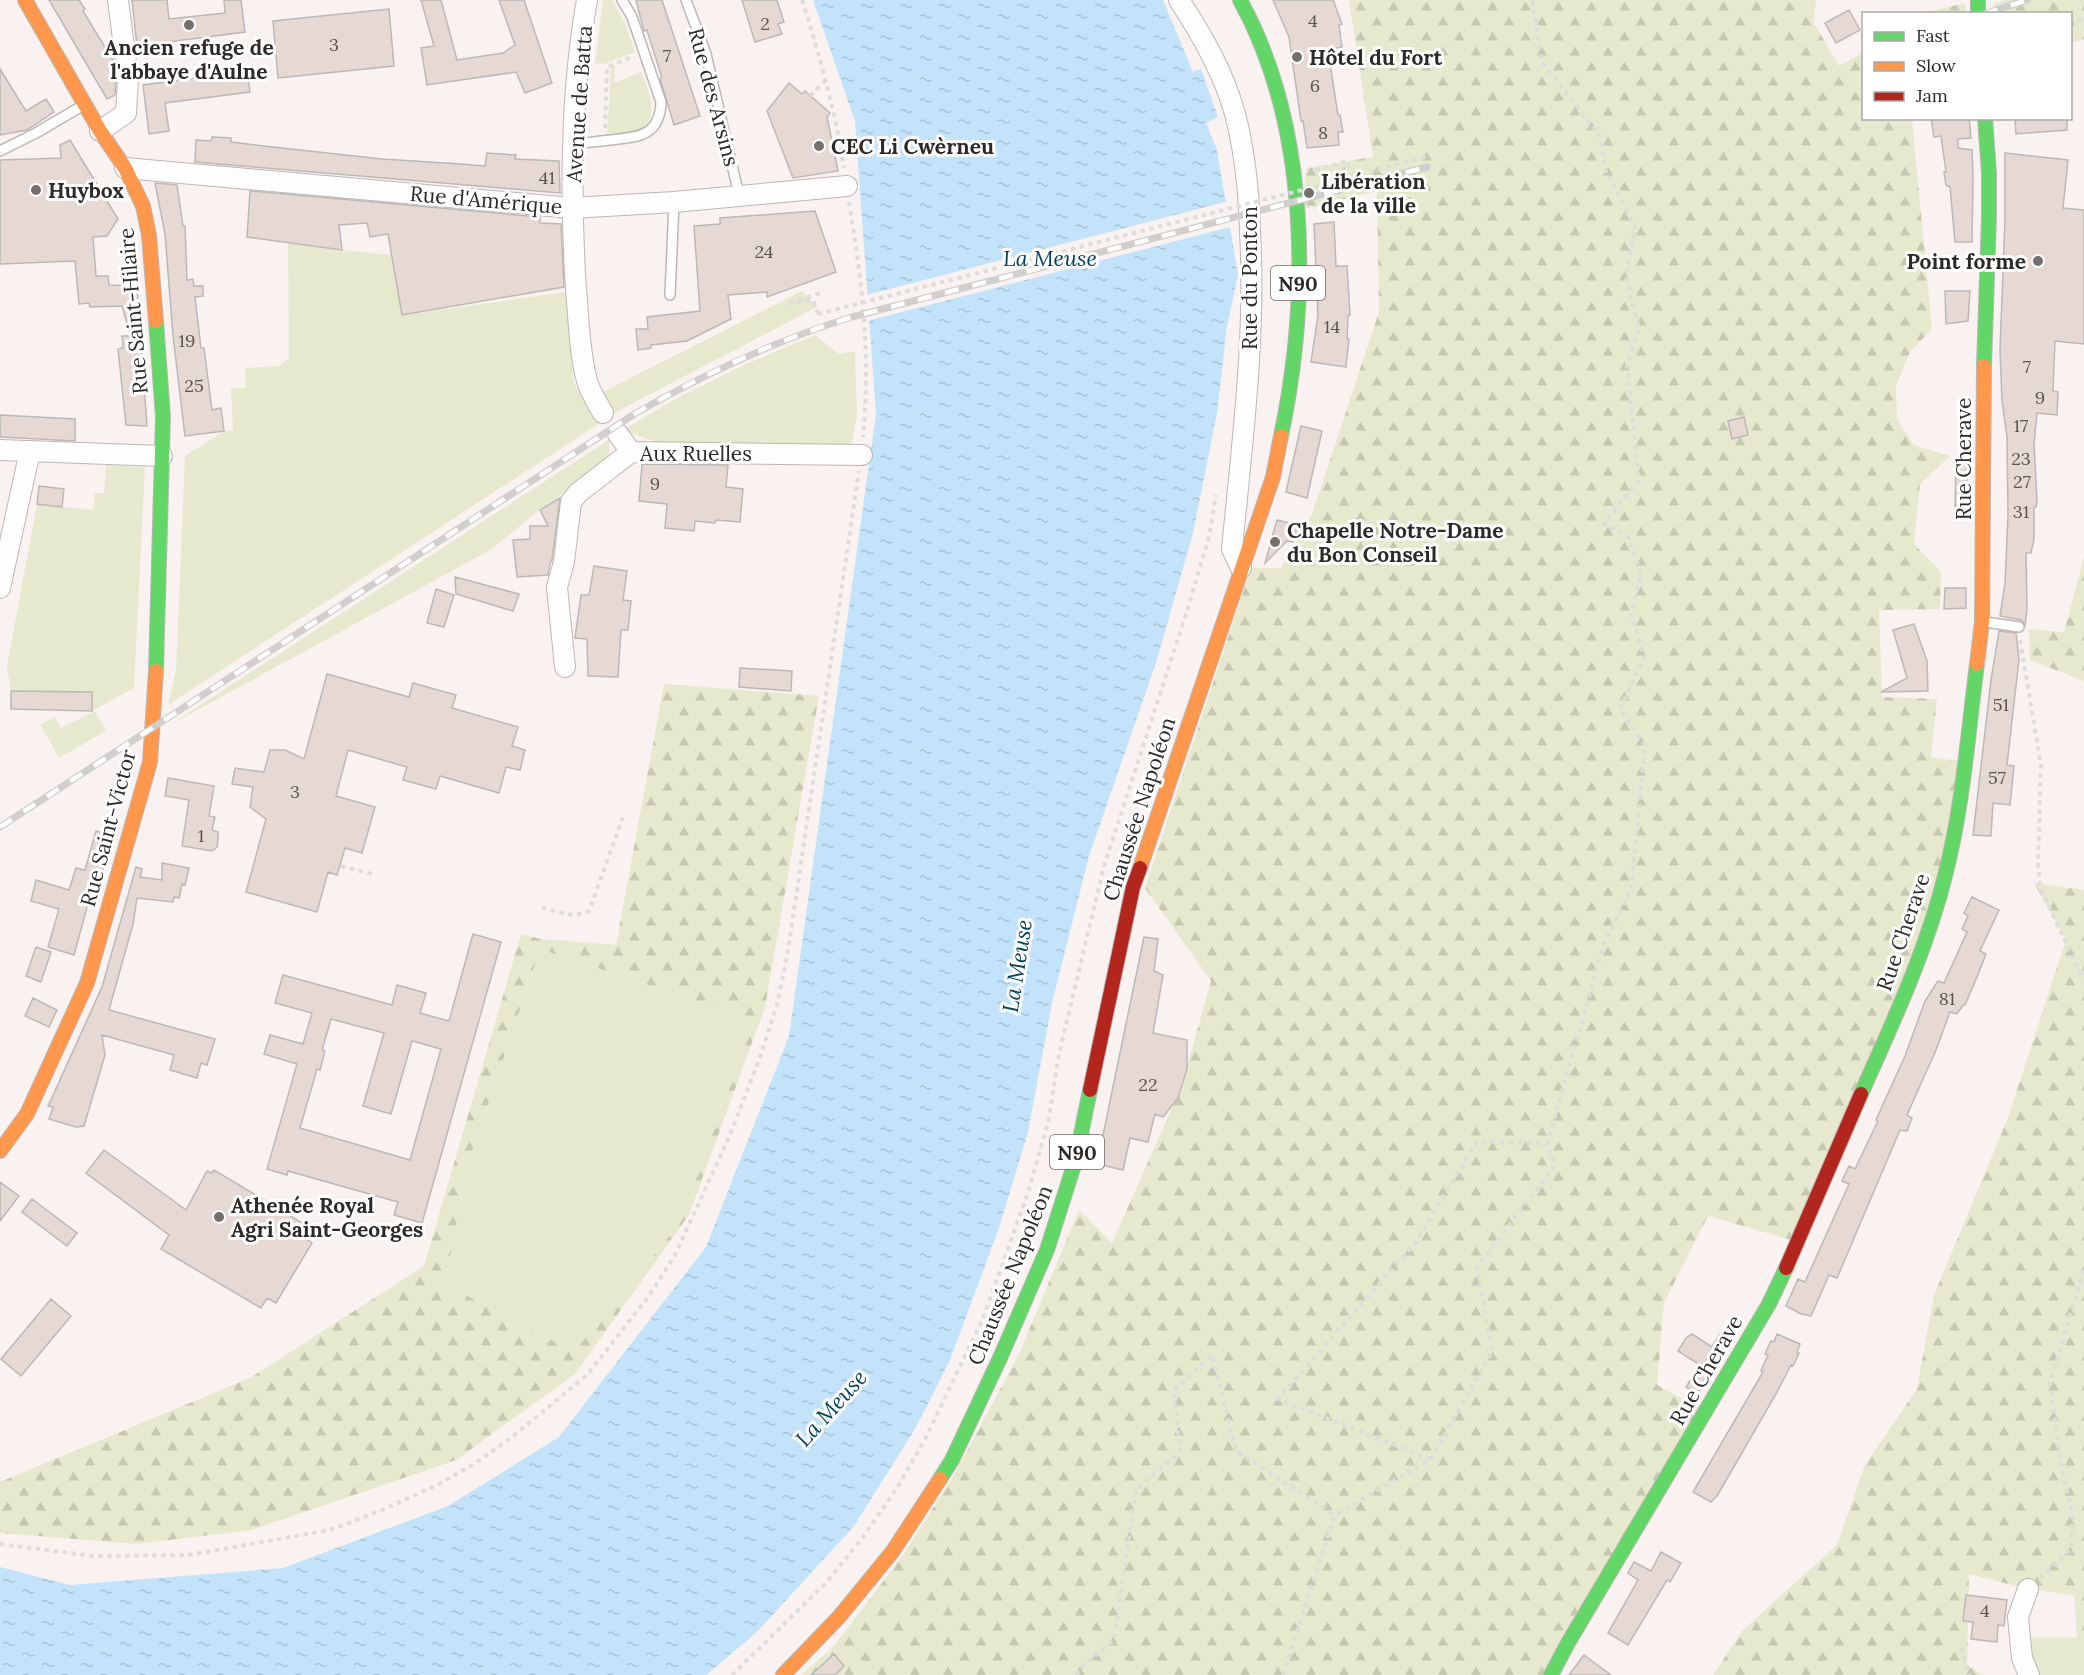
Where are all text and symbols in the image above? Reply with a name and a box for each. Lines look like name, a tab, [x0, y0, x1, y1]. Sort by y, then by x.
house number: 4	[1308, 9, 1318, 32]
house number: 2	[760, 12, 770, 35]
legend	[1862, 12, 2072, 120]
marker: Ancien refuge de l'abbaye d'Aulne	[182, 18, 196, 32]
street label: Avenue de Batta	[560, 24, 598, 184]
text: Fast	[1916, 24, 1950, 47]
street label: Rue des Arsins	[683, 25, 745, 169]
house number: 3	[329, 33, 339, 56]
place label: Ancien refuge de l'abbaye d'Aulne	[104, 34, 274, 85]
house number: 7	[663, 44, 671, 67]
place label: Hôtel du Fort	[1309, 44, 1442, 71]
marker: Hôtel du Fort	[1290, 50, 1304, 64]
text: Slow	[1916, 54, 1956, 77]
house number: 6	[1310, 74, 1320, 97]
text: Jam	[1915, 84, 1948, 107]
house number: 8	[1318, 121, 1328, 144]
place label: CEC Li Cwèrneu	[831, 133, 994, 160]
marker: CEC Li Cwèrneu	[812, 139, 826, 153]
house number: 41	[539, 166, 555, 189]
place label: Libération de la ville	[1321, 168, 1426, 219]
place label: Huybox	[48, 177, 124, 204]
street label: Rue d'Amérique	[409, 180, 563, 220]
marker: Huybox	[29, 183, 43, 197]
marker: Libération de la ville	[1302, 186, 1316, 200]
street label: Rue du Ponton	[1236, 206, 1263, 350]
street label: Rue Saint-Hilaire	[112, 227, 154, 395]
house number: 24	[754, 240, 774, 263]
water label: La Meuse	[1003, 244, 1097, 272]
place label: Point forme	[1907, 248, 2026, 275]
marker: Point forme	[2031, 254, 2045, 268]
road number: N90	[1271, 266, 1325, 300]
house number: 14	[1324, 315, 1340, 338]
house number: 19	[179, 329, 195, 352]
house number: 7	[2023, 355, 2031, 378]
house number: 25	[184, 374, 204, 397]
house number: 9	[2035, 386, 2045, 409]
street label: Rue Cherave	[1950, 398, 1977, 520]
house number: 17	[2014, 414, 2028, 437]
street label: Aux Ruelles	[639, 440, 752, 467]
house number: 23	[2011, 447, 2031, 470]
house number: 27	[2013, 470, 2031, 493]
house number: 9	[650, 472, 660, 495]
house number: 31	[2013, 500, 2029, 523]
place label: Chapelle Notre-Dame du Bon Conseil	[1287, 517, 1504, 568]
marker: Chapelle Notre-Dame du Bon Conseil	[1268, 535, 1282, 549]
house number: 51	[1993, 693, 2009, 716]
street label: Chaussée Napoléon	[1097, 713, 1182, 904]
street label: Rue Saint-Victor	[74, 747, 142, 909]
house number: 57	[1988, 766, 2006, 789]
house number: 3	[290, 780, 300, 803]
house number: 1	[198, 824, 204, 847]
street label: Rue Cherave	[1870, 870, 1936, 994]
water label: La Meuse	[996, 917, 1038, 1015]
house number: 81	[1939, 987, 1955, 1010]
house number: 22	[1138, 1073, 1158, 1096]
road number: N90	[1050, 1135, 1104, 1169]
street label: Chaussée Napoléon	[962, 1181, 1059, 1369]
place label: Athenée Royal Agri Saint-Georges	[231, 1192, 423, 1243]
marker: Athenée Royal Agri Saint-Georges	[212, 1210, 226, 1224]
street label: Rue Cherave	[1664, 1310, 1748, 1430]
water label: La Meuse	[789, 1364, 873, 1452]
house number: 4	[1980, 1599, 1990, 1622]

